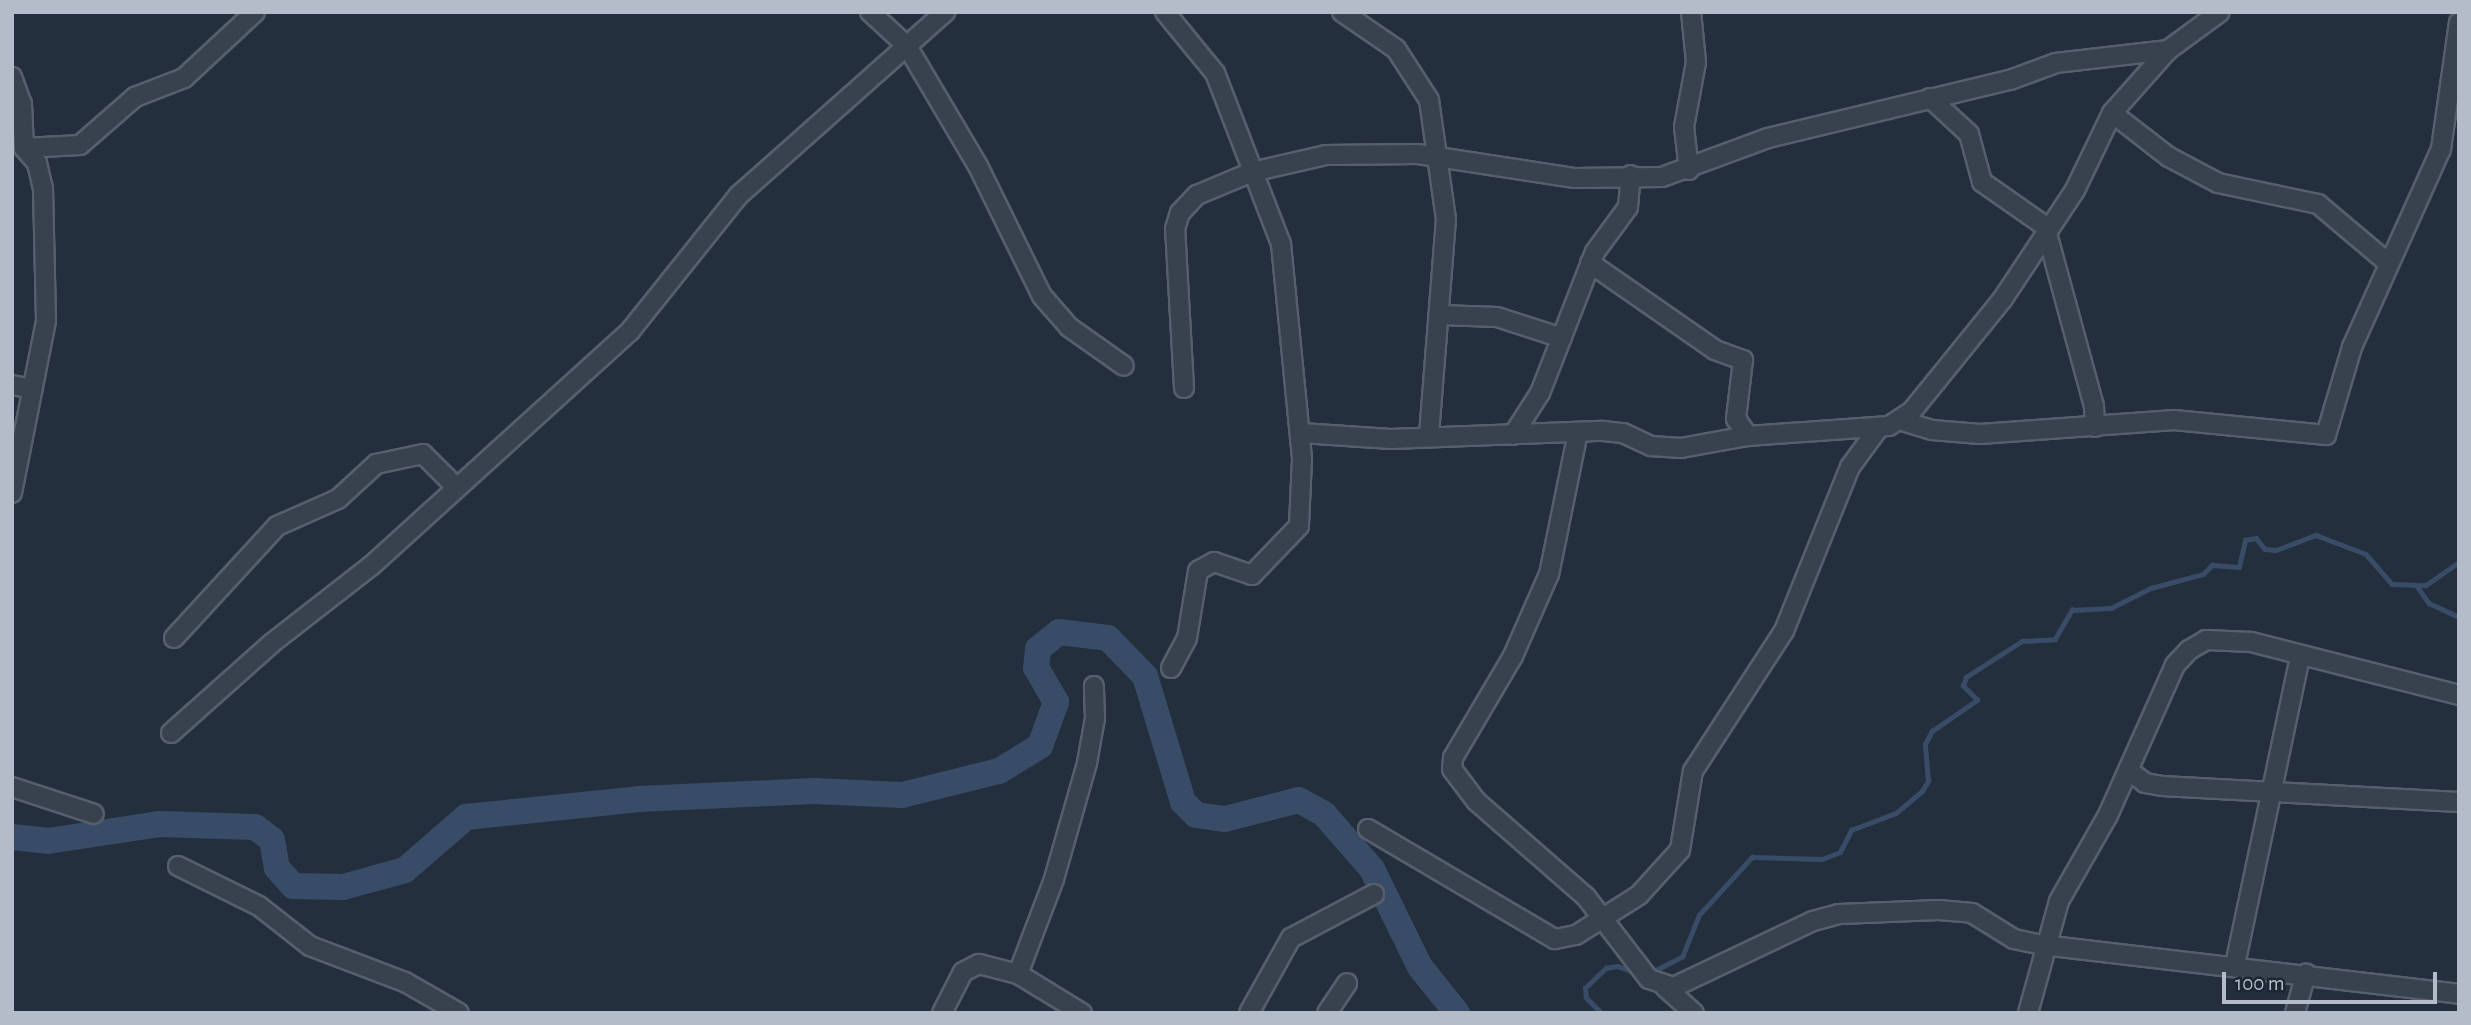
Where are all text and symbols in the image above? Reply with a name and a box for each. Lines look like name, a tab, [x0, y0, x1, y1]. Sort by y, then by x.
scale bar	[2226, 958, 2441, 1002]
text: 100 m	[2235, 973, 2285, 994]

